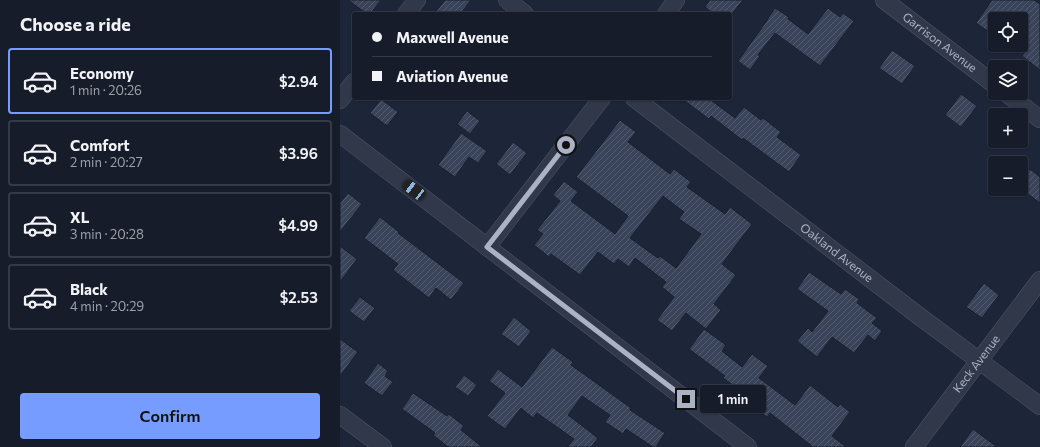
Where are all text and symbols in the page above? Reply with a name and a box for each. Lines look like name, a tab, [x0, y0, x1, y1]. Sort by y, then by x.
street label: Garrison Avenue	[900, 9, 980, 75]
map controls	[988, 12, 1028, 196]
button: locate	[988, 12, 1028, 52]
text: Choose a ride	[20, 13, 131, 35]
text: Maxwell Avenue	[396, 28, 509, 46]
button: layers	[988, 60, 1028, 100]
icon: car	[22, 63, 58, 99]
text: Economy	[70, 64, 134, 82]
text: Aviation Avenue	[396, 67, 508, 85]
text: $2.94	[279, 72, 318, 90]
text: 1 min · 20:26	[70, 82, 142, 98]
button: +	[988, 108, 1028, 148]
icon: car	[22, 135, 58, 171]
text: Comfort	[70, 136, 130, 154]
route start	[557, 136, 575, 154]
text: $3.96	[279, 144, 318, 162]
text: 2 min · 20:27	[70, 154, 143, 170]
button: −	[988, 156, 1028, 196]
car	[401, 178, 427, 202]
icon: car	[22, 207, 58, 243]
text: XL	[70, 208, 89, 226]
text: $4.99	[278, 216, 318, 234]
street label: Oakland Avenue	[798, 220, 876, 284]
text: 3 min · 20:28	[70, 226, 144, 242]
icon: car	[22, 279, 58, 315]
text: Black	[70, 280, 108, 298]
text: $2.53	[280, 288, 318, 306]
text: 4 min · 20:29	[70, 298, 144, 314]
street label: Keck Avenue	[950, 332, 1002, 395]
callout: 1 min	[700, 385, 766, 413]
route end	[677, 390, 695, 408]
text: 1 min	[718, 391, 748, 407]
button: Confirm	[20, 393, 320, 439]

